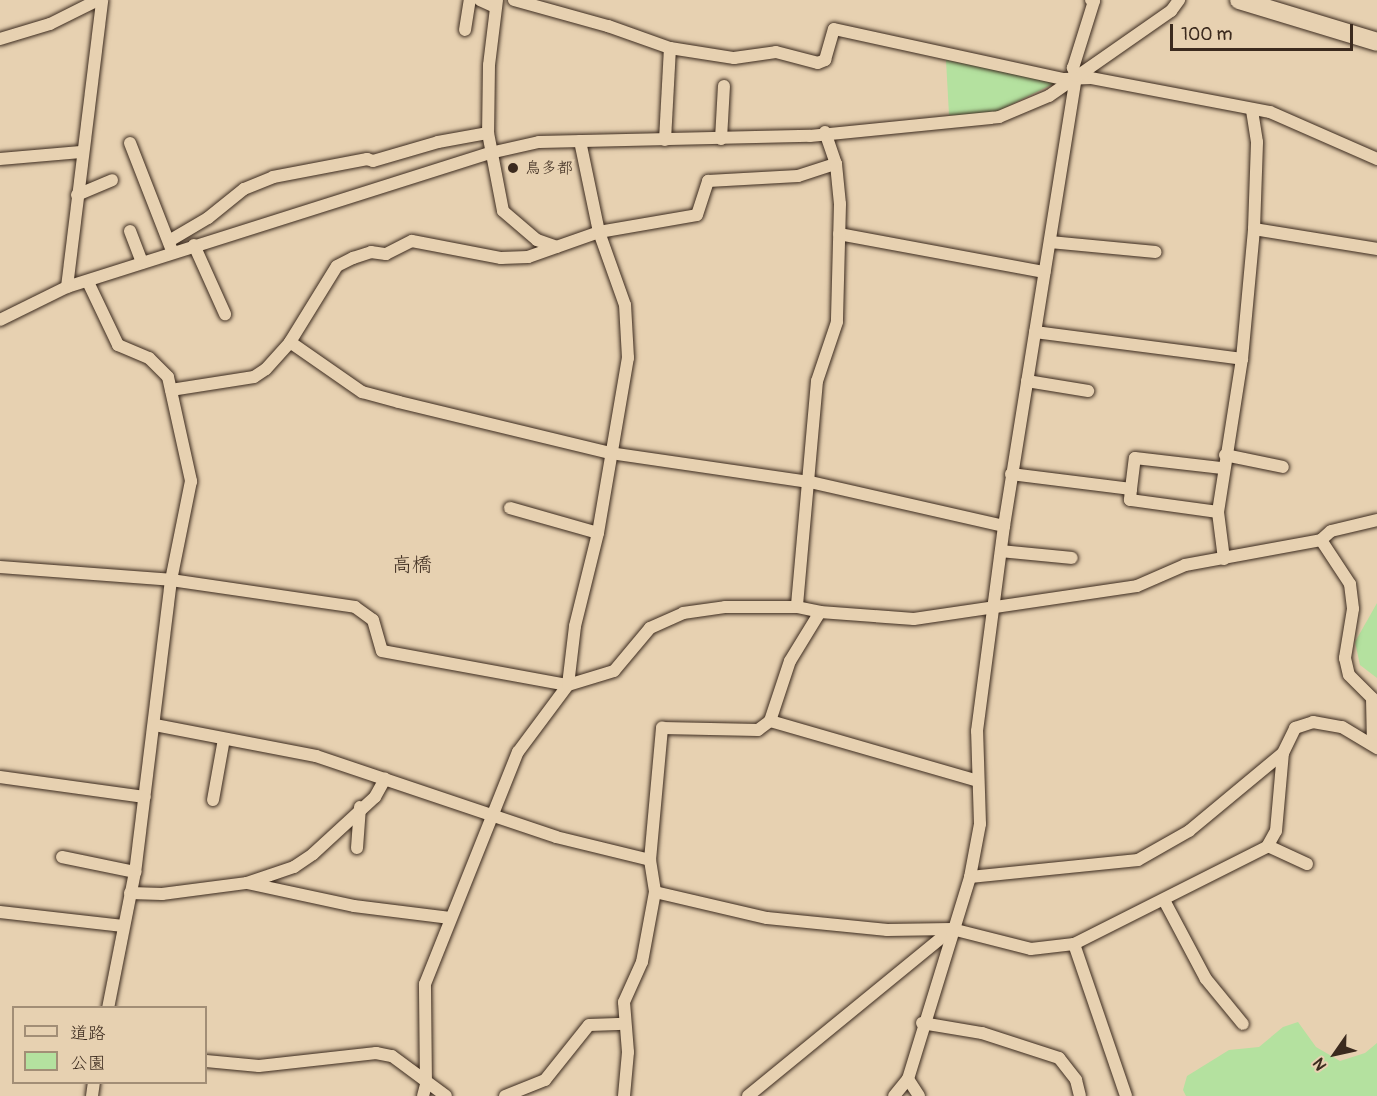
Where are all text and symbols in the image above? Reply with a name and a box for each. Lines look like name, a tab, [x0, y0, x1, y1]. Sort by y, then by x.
scale bar	[1173, 12, 1356, 50]
text: 100 m	[1181, 23, 1233, 46]
place label: 鳥多都	[525, 158, 573, 178]
marker: 鳥多都	[506, 161, 520, 175]
district label: 高橋	[392, 552, 432, 576]
legend	[12, 1006, 207, 1084]
text: 道路	[70, 1022, 106, 1045]
north arrow	[1305, 1024, 1365, 1084]
text: 公園	[70, 1052, 106, 1075]
text: N	[1309, 1054, 1331, 1074]

